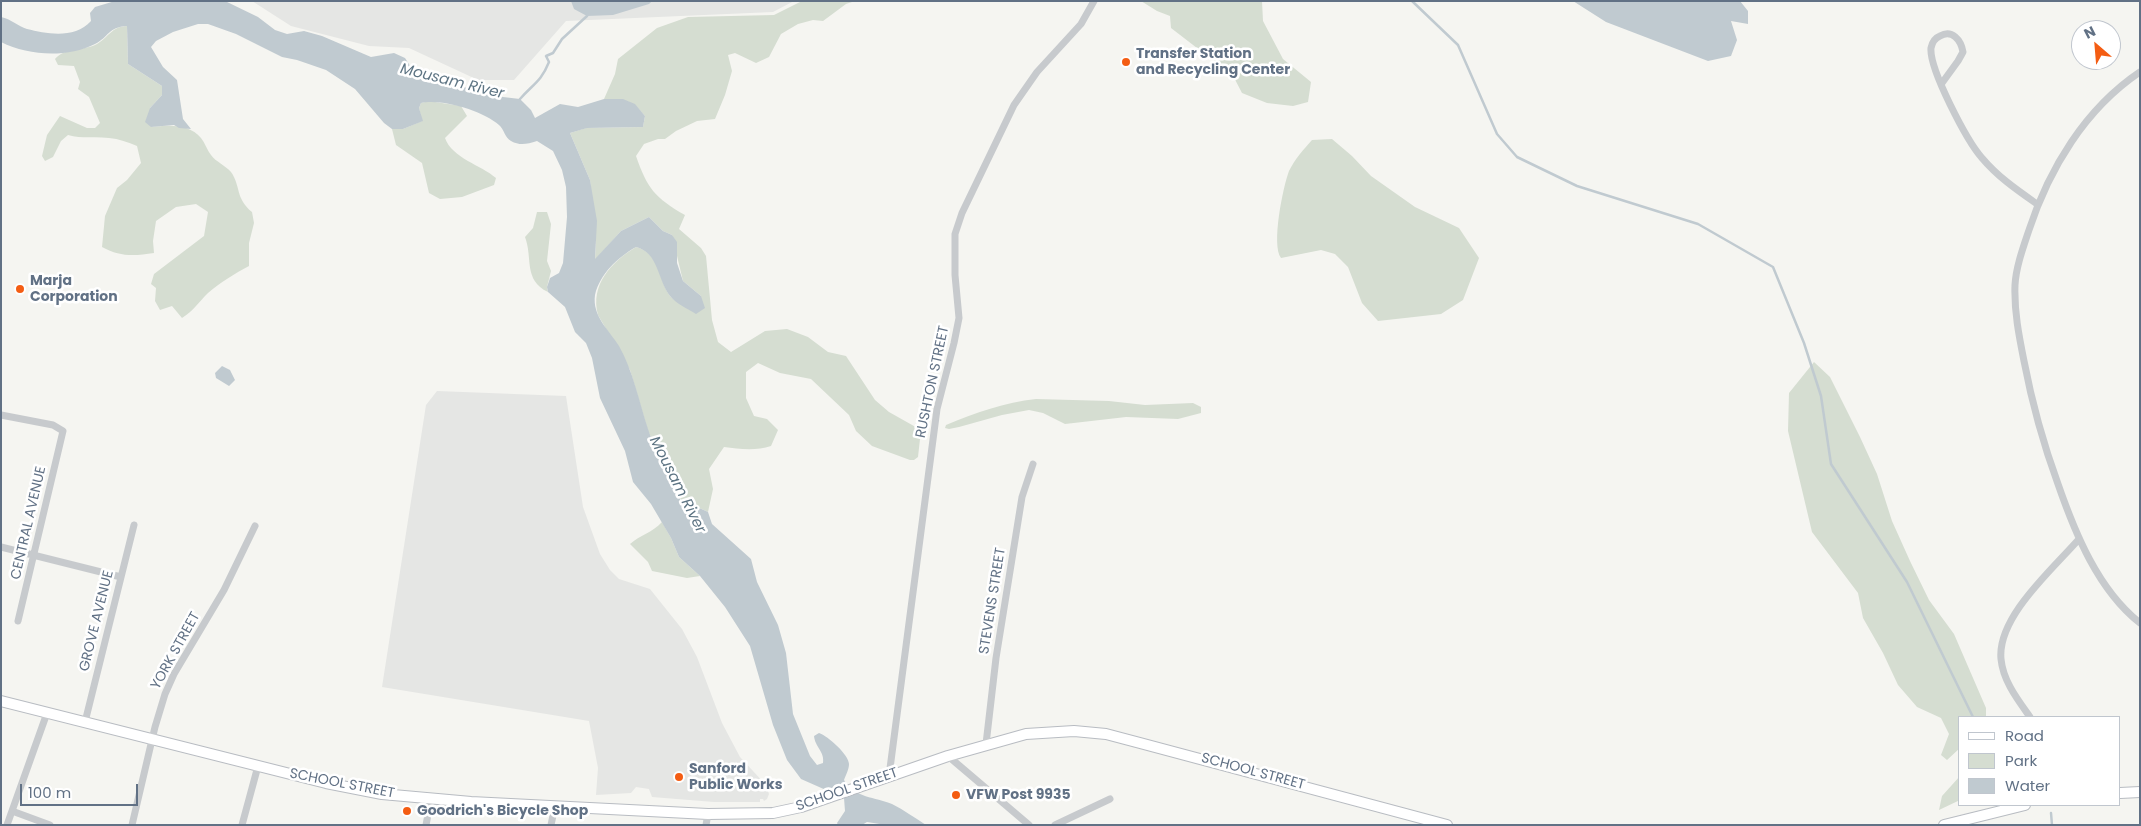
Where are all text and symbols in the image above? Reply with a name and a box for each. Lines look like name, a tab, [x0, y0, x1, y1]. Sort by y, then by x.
north arrow	[2071, 20, 2121, 70]
text: N	[2080, 21, 2099, 44]
place label: Transfer Station and Recycling Center	[1136, 46, 1290, 78]
marker: Transfer Station and Recycling Center	[1120, 56, 1132, 68]
water label: Mousam River	[398, 60, 506, 104]
place label: Marja Corporation	[30, 273, 118, 306]
marker: Marja Corporation	[14, 283, 26, 295]
street label: RUSHTON STREET	[913, 324, 953, 440]
water label: Mousam River	[645, 434, 709, 536]
street label: CENTRAL AVENUE	[8, 465, 50, 581]
street label: STEVENS STREET	[976, 547, 1010, 655]
street label: GROVE AVENUE	[76, 569, 118, 673]
street label: YORK STREET	[148, 609, 204, 693]
legend	[1958, 716, 2121, 806]
text: Road	[2005, 725, 2044, 746]
street label: SCHOOL STREET	[1199, 750, 1307, 794]
text: Park	[2005, 750, 2037, 771]
place label: Sanford Public Works	[689, 761, 782, 794]
street label: SCHOOL STREET	[794, 765, 900, 815]
street label: SCHOOL STREET	[288, 766, 396, 802]
marker: Sanford Public Works	[673, 771, 685, 783]
scale bar	[22, 774, 140, 806]
text: Water	[2005, 775, 2050, 796]
text: 100 m	[28, 782, 71, 803]
place label: VFW Post 9935	[966, 787, 1070, 803]
marker: VFW Post 9935	[950, 789, 962, 801]
place label: Goodrich's Bicycle Shop	[417, 803, 588, 819]
marker: Goodrich's Bicycle Shop	[401, 805, 413, 817]

